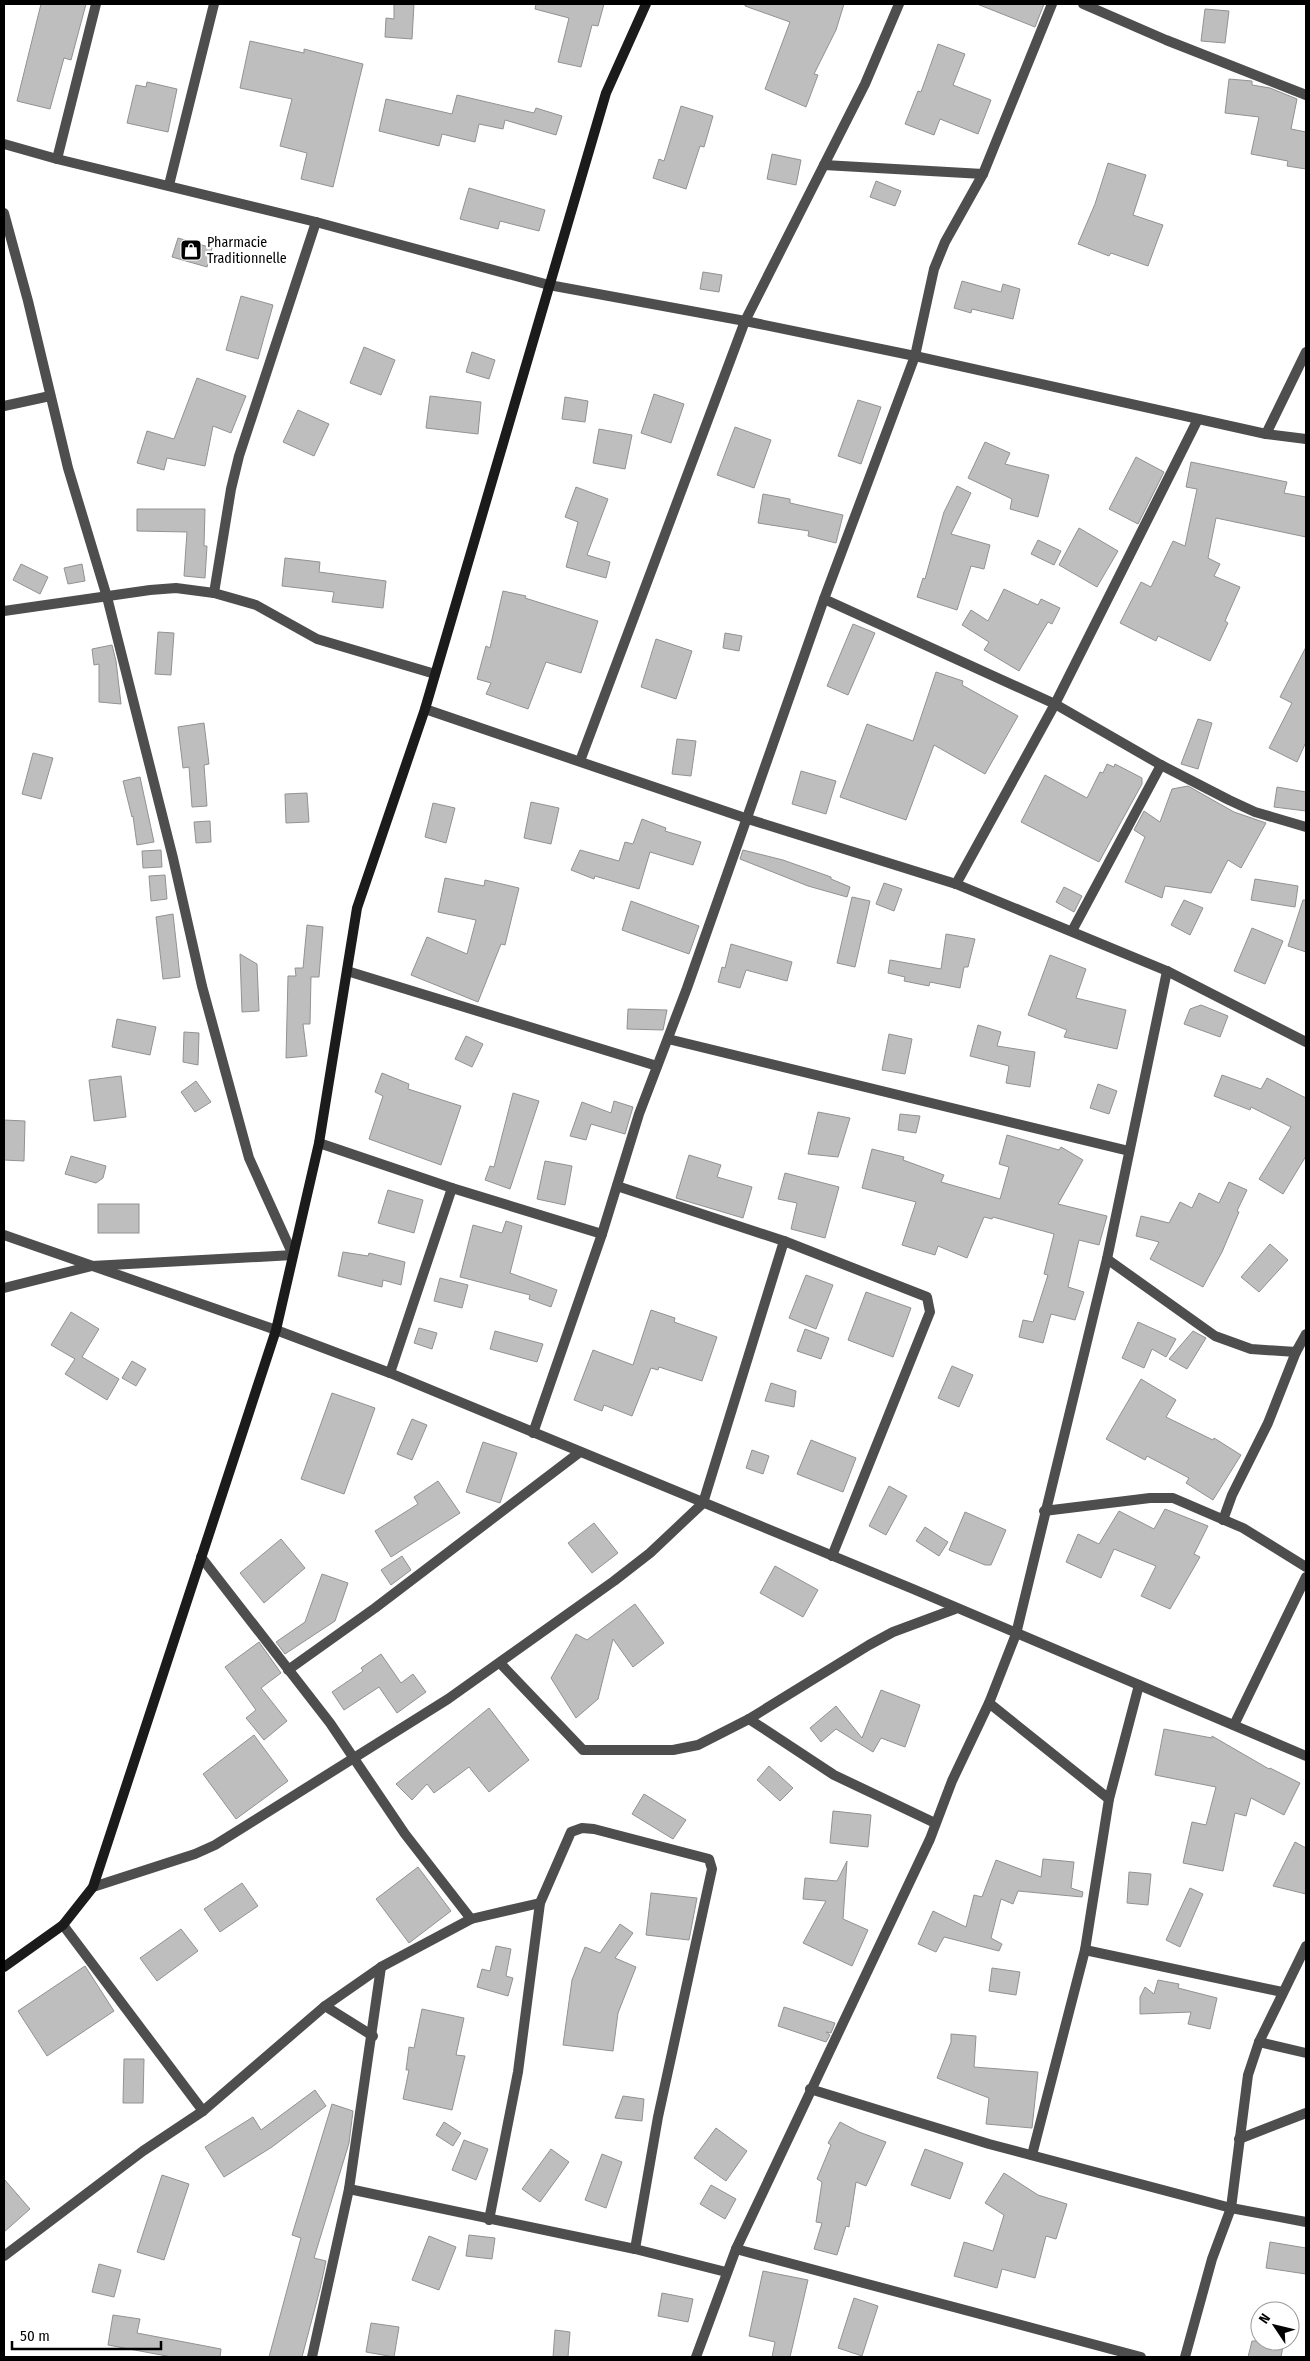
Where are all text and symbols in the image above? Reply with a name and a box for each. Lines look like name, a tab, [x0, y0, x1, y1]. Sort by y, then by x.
place label: Pharmacie Traditionnelle	[207, 234, 287, 267]
shop icon: Pharmacie Traditionnelle	[179, 238, 203, 262]
north arrow	[1250, 2301, 1300, 2351]
text: N	[1255, 2311, 1274, 2327]
scale bar	[12, 2318, 161, 2350]
text: 50 m	[20, 2327, 50, 2345]

